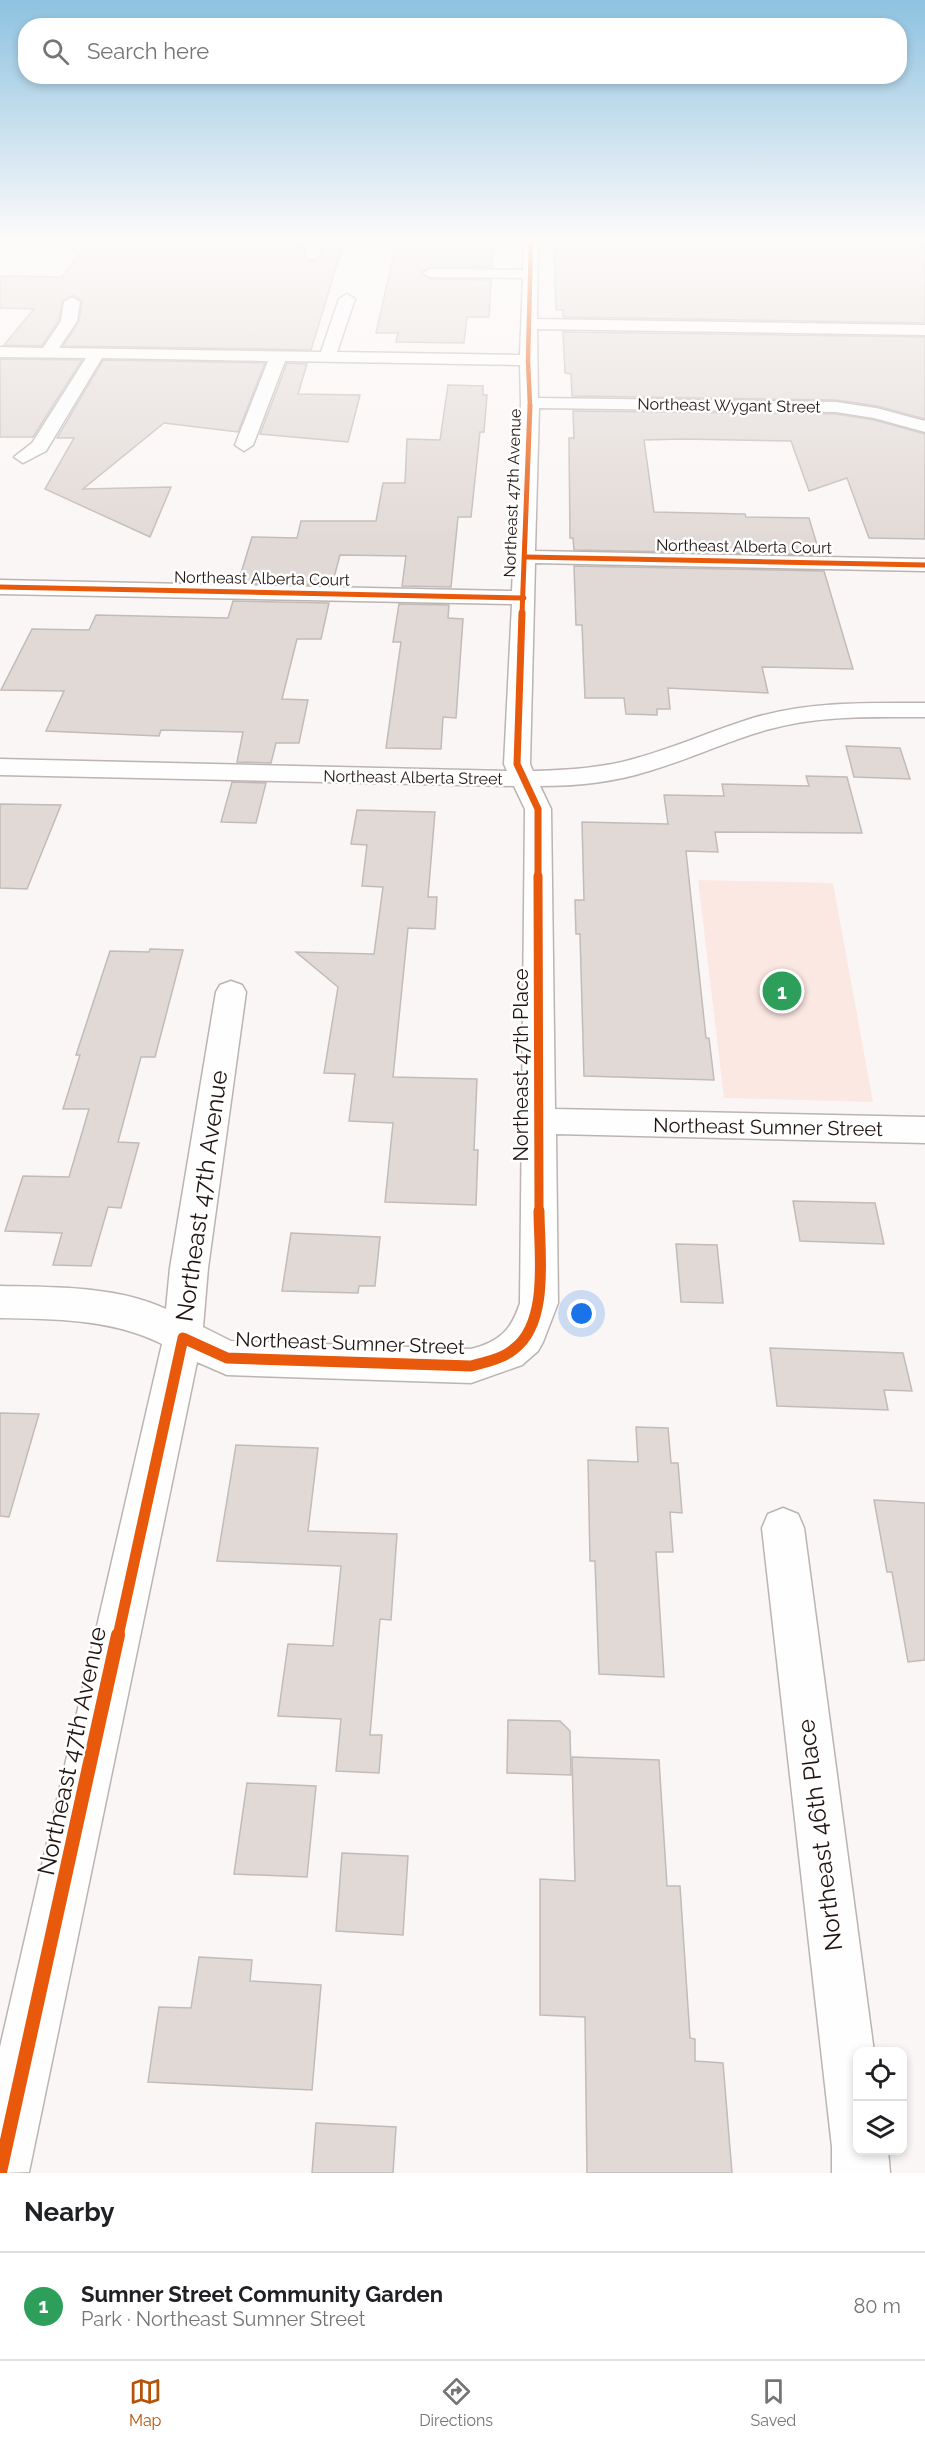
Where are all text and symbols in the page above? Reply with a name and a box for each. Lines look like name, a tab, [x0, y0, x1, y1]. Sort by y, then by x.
search box	[18, 18, 907, 84]
icon: search	[39, 35, 72, 68]
text: Search here	[87, 38, 209, 64]
street label: Northeast Wygant Street	[637, 394, 821, 417]
street label: Northeast 47th Avenue	[500, 408, 525, 578]
street label: Northeast Alberta Court	[656, 535, 833, 558]
street label: Northeast Alberta Court	[174, 567, 351, 590]
street label: Northeast Alberta Street	[323, 766, 503, 789]
street label: Northeast 47th Place	[509, 968, 533, 1162]
pin: 1	[762, 968, 802, 1014]
street label: Northeast 47th Avenue	[170, 1068, 233, 1323]
street label: Northeast Sumner Street	[653, 1113, 883, 1141]
your location	[567, 1299, 596, 1328]
street label: Northeast Sumner Street	[235, 1327, 465, 1359]
street label: Northeast 47th Avenue	[31, 1624, 112, 1878]
street label: Northeast 46th Place	[791, 1717, 848, 1953]
map controls	[853, 2047, 907, 2155]
button: locate	[853, 2047, 907, 2101]
button: layers	[853, 2101, 907, 2155]
text: Nearby	[24, 2197, 114, 2227]
text: Sumner Street Community Garden	[81, 2281, 443, 2307]
text: 1	[39, 2294, 48, 2318]
text: 80 m	[853, 2294, 901, 2318]
text: Park · Northeast Sumner Street	[81, 2307, 365, 2331]
tab: Map	[129, 2375, 162, 2430]
tab: Directions	[419, 2375, 493, 2430]
tab: Saved	[750, 2375, 796, 2430]

